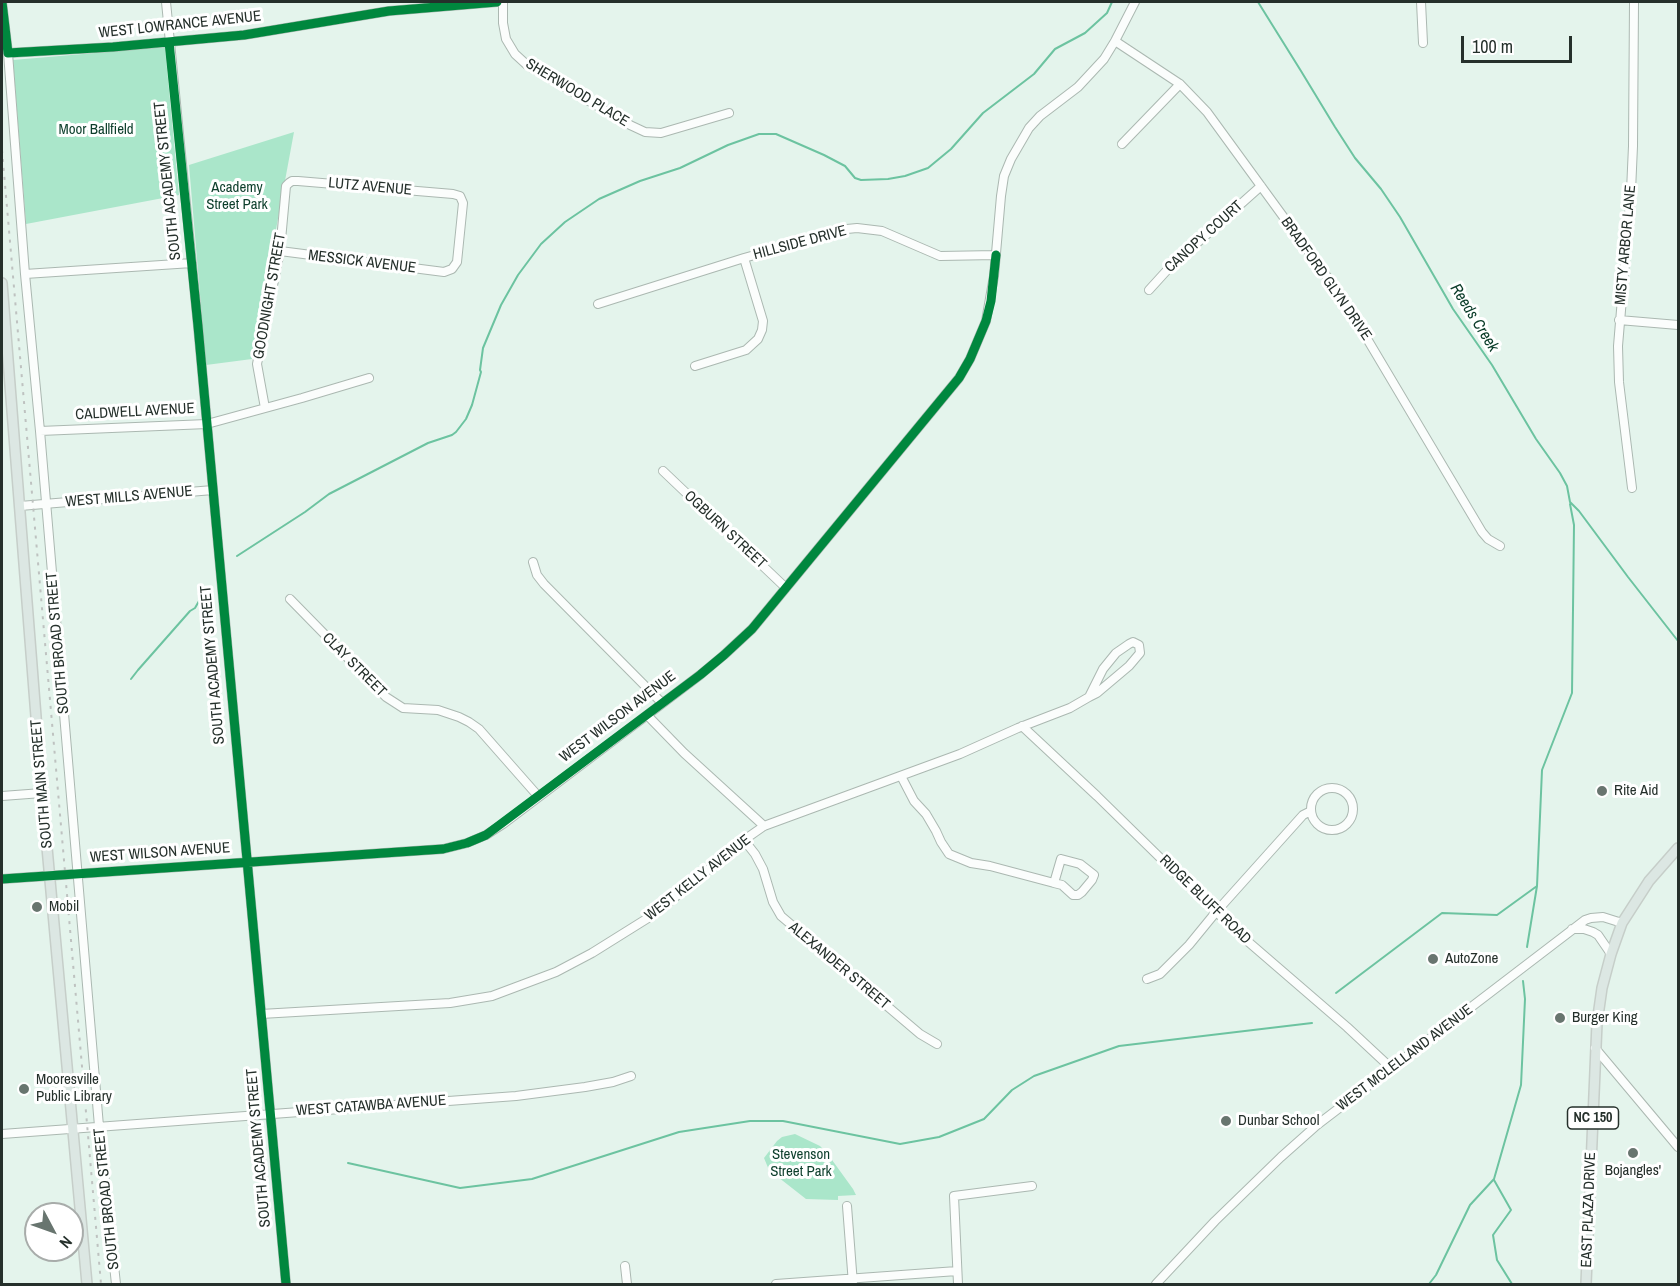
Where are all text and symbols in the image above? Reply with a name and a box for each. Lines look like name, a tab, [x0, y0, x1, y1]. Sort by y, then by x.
street label: WEST LOWRANCE AVENUE	[98, 8, 262, 42]
scale bar	[1464, 24, 1575, 62]
text: 100 m	[1472, 34, 1513, 59]
street label: SHERWOOD PLACE	[522, 55, 632, 131]
street label: SOUTH ACADEMY STREET	[151, 101, 185, 261]
park label: Moor Ballfield	[58, 121, 134, 139]
street label: LUTZ AVENUE	[327, 174, 413, 200]
park label: Academy Street Park	[206, 179, 268, 214]
street label: MISTY ARBOR LANE	[1612, 184, 1640, 306]
street label: CANOPY COURT	[1161, 197, 1247, 277]
street label: BRADFORD GLYN DRIVE	[1277, 214, 1375, 344]
street label: HILLSIDE DRIVE	[751, 222, 849, 264]
street label: GOODNIGHT STREET	[250, 232, 290, 360]
street label: MESSICK AVENUE	[307, 246, 417, 278]
water label: Reeds Creek	[1446, 280, 1502, 356]
street label: CALDWELL AVENUE	[75, 400, 195, 424]
street label: WEST MILLS AVENUE	[65, 482, 193, 512]
street label: OGBURN STREET	[680, 487, 770, 573]
street label: SOUTH BROAD STREET	[43, 571, 73, 715]
street label: SOUTH ACADEMY STREET	[197, 585, 229, 745]
street label: CLAY STREET	[318, 629, 390, 701]
street label: WEST WILSON AVENUE	[556, 668, 680, 766]
street label: SOUTH MAIN STREET	[27, 719, 57, 849]
place label: Rite Aid	[1614, 782, 1658, 800]
marker: Rite Aid	[1595, 784, 1609, 798]
street label: WEST KELLY AVENUE	[641, 831, 755, 925]
street label: WEST WILSON AVENUE	[89, 839, 231, 867]
street label: RIDGE BLUFF ROAD	[1155, 852, 1255, 948]
place label: Mobil	[49, 898, 79, 916]
marker: Mobil	[30, 900, 44, 914]
street label: ALEXANDER STREET	[785, 918, 893, 1014]
place label: AutoZone	[1445, 950, 1498, 968]
marker: AutoZone	[1426, 952, 1440, 966]
street label: WEST MCLELLAND AVENUE	[1333, 1001, 1477, 1115]
place label: Burger King	[1572, 1009, 1638, 1027]
marker: Burger King	[1553, 1011, 1567, 1025]
street label: SOUTH ACADEMY STREET	[243, 1068, 275, 1228]
place label: Mooresville Public Library	[36, 1071, 112, 1106]
marker: Mooresville Public Library	[17, 1082, 31, 1096]
street label: WEST CATAWBA AVENUE	[295, 1092, 447, 1120]
road number: NC 150	[1568, 1107, 1618, 1129]
place label: Dunbar School	[1238, 1112, 1319, 1130]
marker: Dunbar School	[1219, 1114, 1233, 1128]
street label: SOUTH BROAD STREET	[91, 1127, 123, 1271]
park label: Stevenson Street Park	[770, 1146, 832, 1181]
marker: Bojangles'	[1626, 1146, 1640, 1160]
street label: EAST PLAZA DRIVE	[1578, 1152, 1600, 1268]
place label: Bojangles'	[1605, 1162, 1661, 1180]
north arrow	[24, 1202, 84, 1262]
text: N	[55, 1232, 77, 1253]

